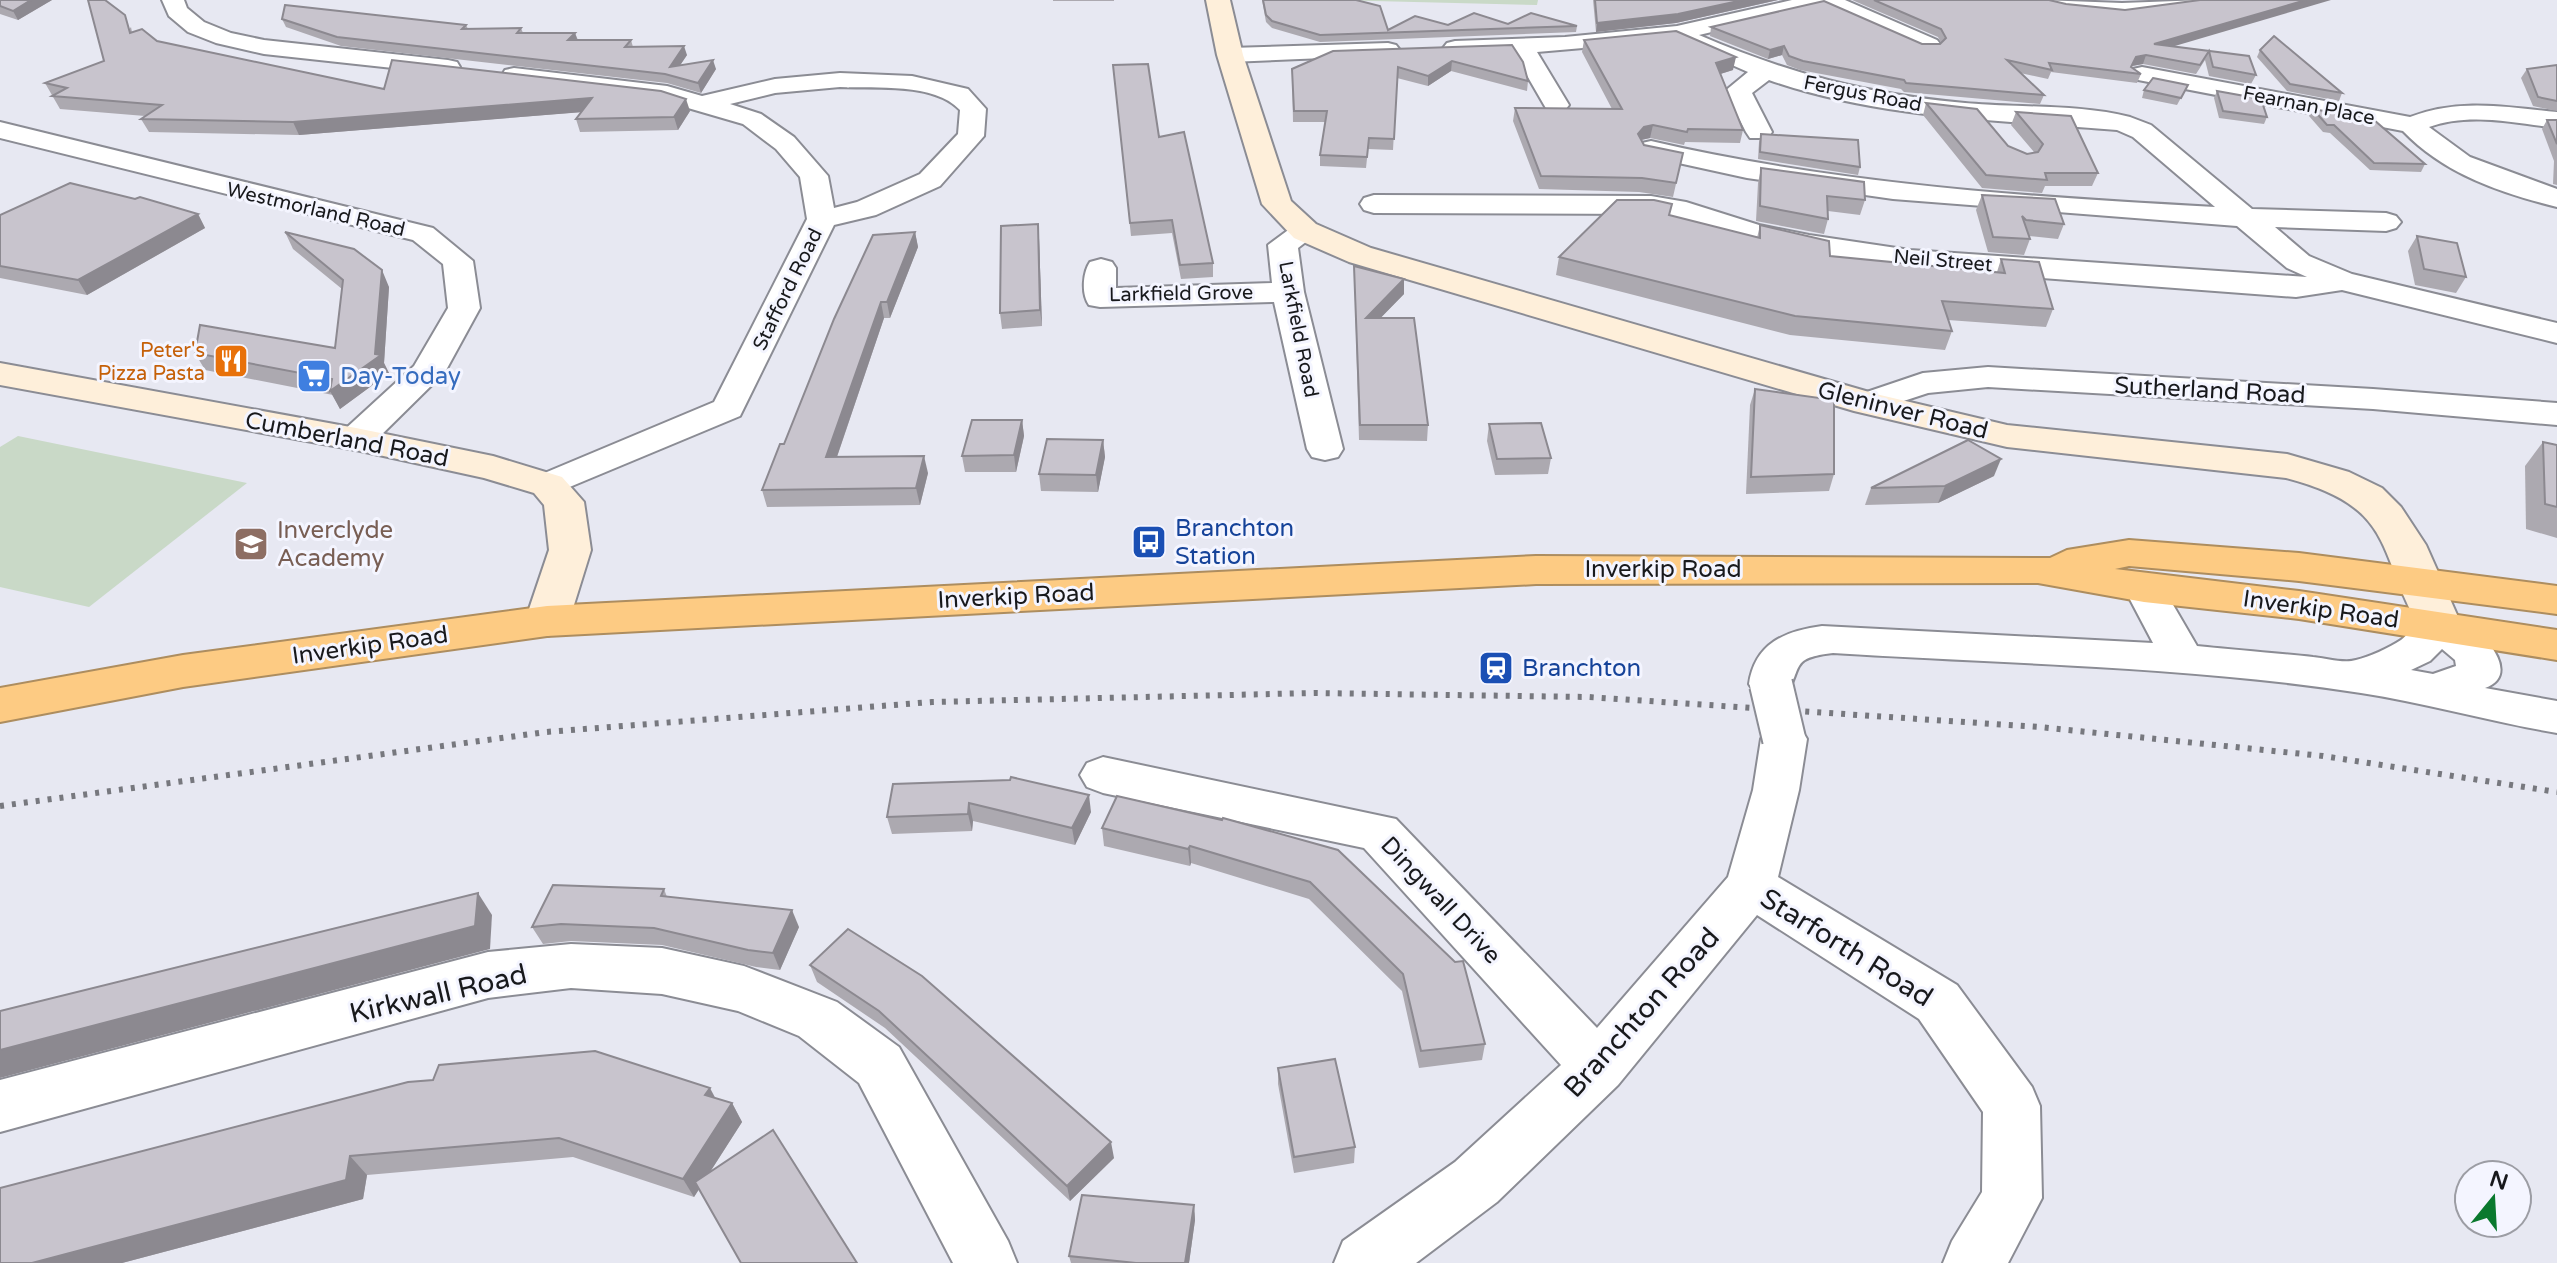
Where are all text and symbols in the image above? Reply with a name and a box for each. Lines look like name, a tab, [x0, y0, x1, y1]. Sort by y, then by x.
street label: Fergus Road	[1802, 71, 1924, 117]
street label: Fearnan Place	[2241, 81, 2377, 131]
street label: Westmorland Road	[224, 178, 407, 242]
street label: Stafford Road	[748, 224, 828, 354]
street label: Neil Street	[1892, 245, 1994, 277]
street label: Larkfield Road	[1273, 259, 1323, 399]
street label: Larkfield Grove	[1109, 281, 1253, 307]
place label: Peter's Pizza Pasta	[98, 339, 205, 386]
restaurant icon: Peter's Pizza Pasta	[212, 342, 250, 380]
supermarket icon: Day-Today	[295, 357, 333, 395]
place label: Day-Today	[340, 362, 461, 391]
street label: Sutherland Road	[2114, 371, 2306, 410]
street label: Gleninver Road	[1815, 375, 1991, 446]
street label: Cumberland Road	[243, 406, 451, 473]
place label: Branchton Station	[1175, 514, 1294, 571]
place label: Inverclyde Academy	[277, 516, 393, 573]
bus stop icon: Branchton Station	[1130, 523, 1168, 561]
school or university icon: Inverclyde Academy	[232, 525, 270, 563]
street label: Inverkip Road	[1584, 555, 1742, 584]
street label: Inverkip Road	[937, 578, 1095, 615]
street label: Inverkip Road	[2241, 584, 2401, 635]
street label: Inverkip Road	[290, 620, 450, 671]
station icon: Branchton	[1477, 649, 1515, 687]
place label: Branchton	[1522, 654, 1641, 683]
street label: Dingwall Drive	[1374, 831, 1507, 970]
street label: Starforth Road	[1754, 881, 1939, 1014]
street label: Branchton Road	[1557, 921, 1727, 1105]
street label: Kirkwall Road	[346, 957, 530, 1031]
north arrow	[2453, 1159, 2533, 1239]
text: N	[2486, 1166, 2511, 1196]

